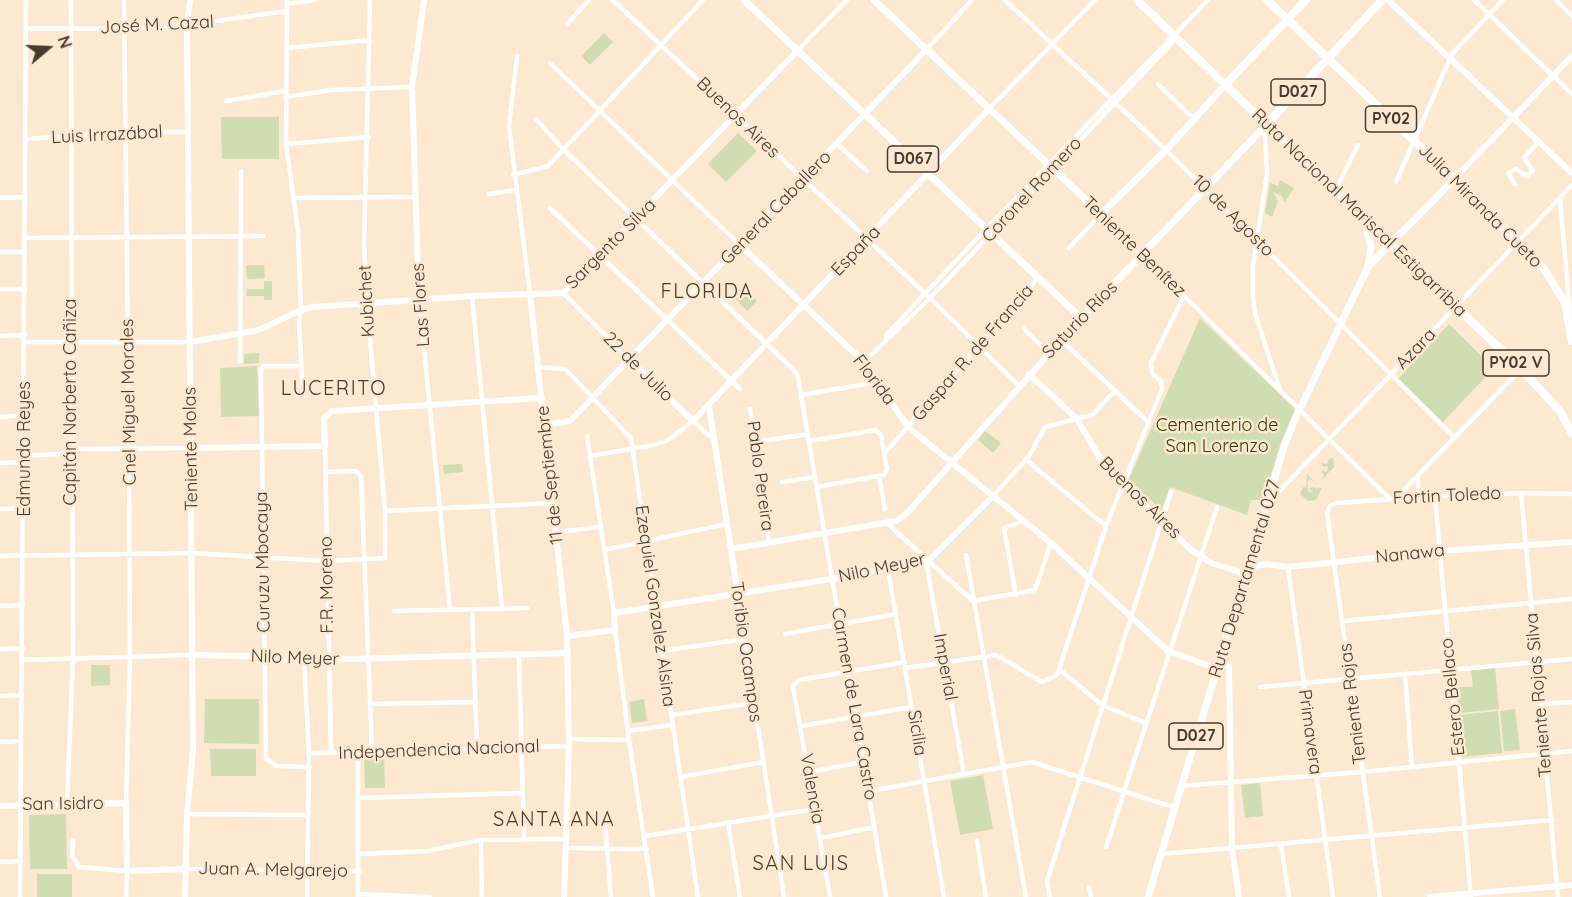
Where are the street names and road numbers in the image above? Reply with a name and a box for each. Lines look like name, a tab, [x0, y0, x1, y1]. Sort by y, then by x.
street label: José M. Cazal	[99, 11, 215, 39]
street label: Buenos Aires	[692, 73, 784, 163]
road number: D027	[1271, 79, 1325, 105]
street label: Ruta Nacional Mariscal Estigarribia	[1247, 104, 1471, 322]
road number: PY02	[1366, 106, 1416, 132]
street label: Luis Irrazábal	[51, 121, 163, 149]
street label: Coronel Romero	[978, 133, 1086, 247]
street label: Julia Miranda Cueto	[1413, 139, 1547, 273]
road number: D067	[888, 146, 938, 172]
street label: General Caballero	[716, 147, 836, 269]
street label: 10 de Agosto	[1188, 171, 1278, 261]
street label: Teniente Benítez	[1078, 192, 1190, 302]
street label: Sargento Silva	[561, 194, 661, 294]
street label: España	[827, 221, 885, 281]
street label: Las Flores	[407, 262, 435, 348]
street label: Kubichet	[354, 264, 380, 338]
street label: Saturio Ríos	[1038, 277, 1122, 363]
street label: Gaspar R. de Francia	[908, 280, 1038, 426]
street label: Capitán Norberto Cañiza	[60, 299, 82, 505]
street label: Cnel Miguel Morales	[117, 319, 141, 485]
street label: Azara	[1391, 324, 1441, 374]
street label: 22 de Julio	[598, 327, 678, 407]
street label: Florida	[848, 350, 900, 410]
road number: PY02 V	[1483, 350, 1549, 376]
street label: Edmundo Reyes	[14, 381, 36, 517]
street label: Teniente Molas	[179, 387, 203, 511]
street label: 11 de Septiembre	[532, 404, 568, 546]
street label: Pablo Pereira	[742, 419, 778, 533]
street label: Buenos Aires	[1094, 452, 1186, 544]
street label: Ruta Departamental 027	[1205, 477, 1285, 681]
street label: Fortin Toledo	[1392, 482, 1502, 510]
street label: Curuzu Mbocaya	[251, 491, 275, 633]
street label: Ezequiel Gonzalez Alsina	[630, 504, 680, 708]
street label: F.R. Moreno	[315, 536, 339, 634]
street label: Nanawa	[1374, 540, 1446, 568]
street label: Nilo Meyer	[836, 548, 928, 588]
street label: Toribio Ocampos	[725, 580, 767, 724]
street label: Carmen de Lara Castro	[826, 606, 882, 802]
street label: Teniente Rojas Silva	[1521, 612, 1557, 778]
street label: Imperial	[928, 632, 962, 702]
street label: Estero Bellaco	[1436, 637, 1470, 757]
street label: Teniente Rojas	[1335, 642, 1371, 766]
street label: Nilo Meyer	[250, 646, 340, 670]
street label: Primavera	[1293, 688, 1327, 776]
street label: Sicilia	[903, 709, 931, 757]
road number: D027	[1169, 723, 1223, 749]
street label: Independencia Nacional	[338, 736, 540, 764]
street label: Valencia	[795, 752, 829, 826]
street label: San Isidro	[22, 792, 104, 816]
street label: Juan A. Melgarejo	[198, 858, 348, 882]

